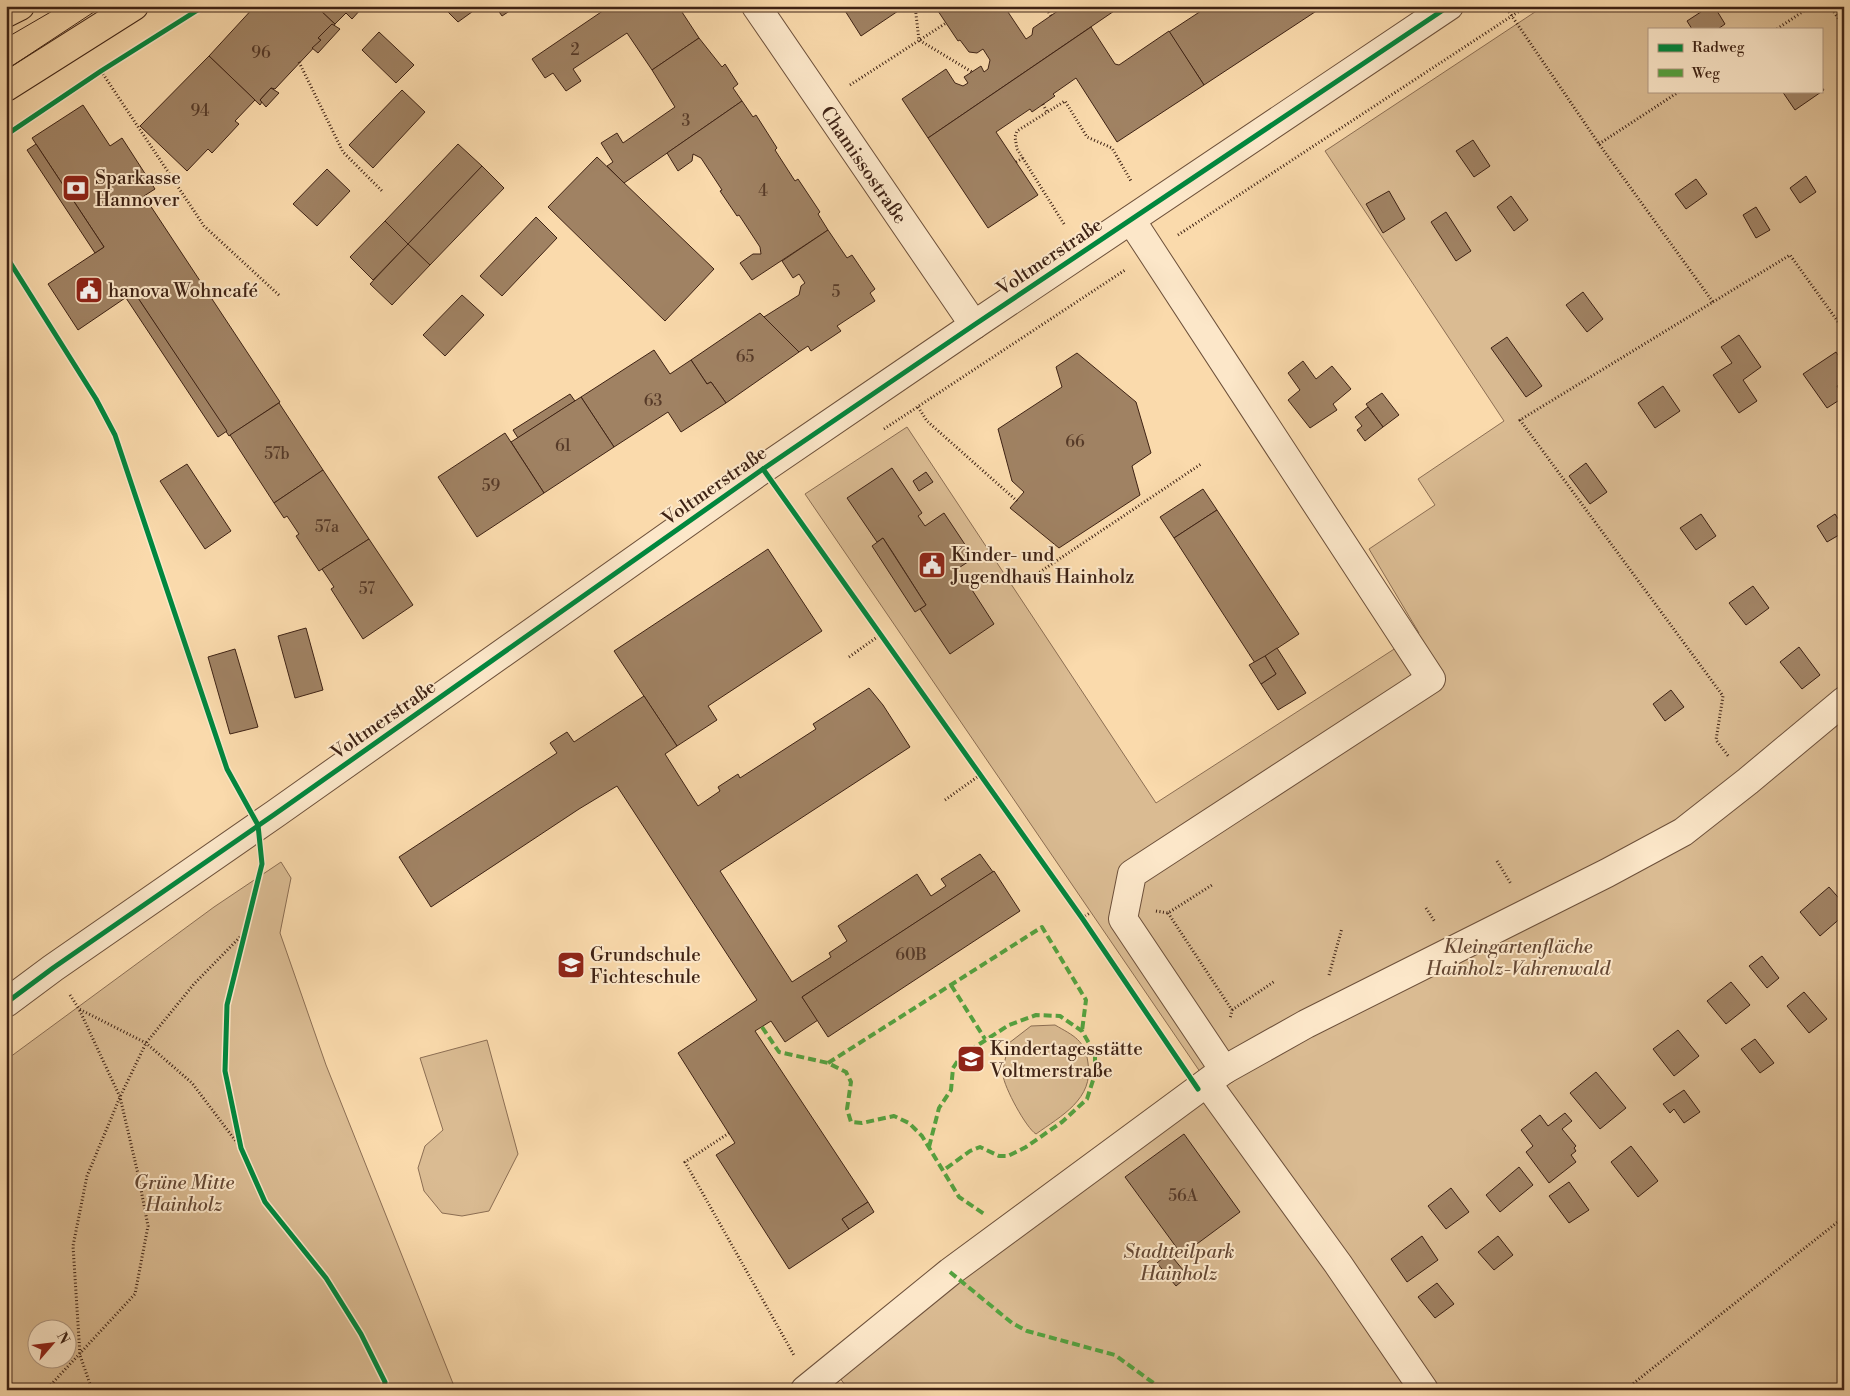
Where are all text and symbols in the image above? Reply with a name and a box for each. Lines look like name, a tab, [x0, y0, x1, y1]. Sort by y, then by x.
legend	[1648, 28, 1822, 92]
text: Radweg	[1692, 38, 1745, 57]
house number: 2	[570, 40, 580, 60]
house number: 96	[251, 43, 271, 63]
text: Weg	[1691, 64, 1720, 83]
house number: 94	[190, 101, 210, 121]
street label: Chamissostraße	[815, 102, 912, 229]
house number: 3	[682, 111, 691, 131]
place label: Sparkasse Hannover	[95, 166, 181, 212]
bank icon: Sparkasse Hannover	[61, 173, 91, 203]
house number: 4	[758, 181, 768, 201]
street label: Voltmerstraße	[991, 213, 1107, 302]
public building icon: hanova Wohncafé	[74, 275, 104, 305]
place label: hanova Wohncafé	[108, 279, 258, 303]
house number: 5	[832, 282, 841, 302]
house number: 65	[736, 347, 754, 367]
house number: 63	[644, 391, 662, 411]
house number: 66	[1065, 432, 1085, 452]
house number: 61	[555, 436, 571, 456]
street label: Voltmerstraße	[657, 441, 772, 531]
house number: 57b	[264, 444, 290, 464]
house number: 59	[482, 476, 501, 496]
house number: 57a	[315, 517, 340, 537]
place label: Kinder- und Jugendhaus Hainholz	[950, 543, 1134, 589]
public building icon: Kinder- und Jugendhaus Hainholz	[917, 550, 947, 580]
house number: 57	[359, 579, 375, 599]
street label: Voltmerstraße	[326, 675, 441, 765]
park label: Kleingartenfläche Hainholz-Vahrenwald	[1425, 935, 1611, 981]
place label: Grundschule Fichteschule	[590, 943, 701, 989]
house number: 60B	[895, 945, 927, 965]
school or university icon: Grundschule Fichteschule	[556, 950, 586, 980]
place label: Kindertagesstätte Voltmerstraße	[989, 1037, 1143, 1083]
school or university icon: Kindertagesstätte Voltmerstraße	[956, 1044, 986, 1074]
park label: Grüne Mitte Hainholz	[134, 1171, 234, 1217]
house number: 56A	[1168, 1186, 1199, 1206]
park label: Stadtteilpark Hainholz	[1124, 1240, 1234, 1286]
north arrow	[28, 1318, 78, 1368]
text: N	[52, 1329, 73, 1347]

